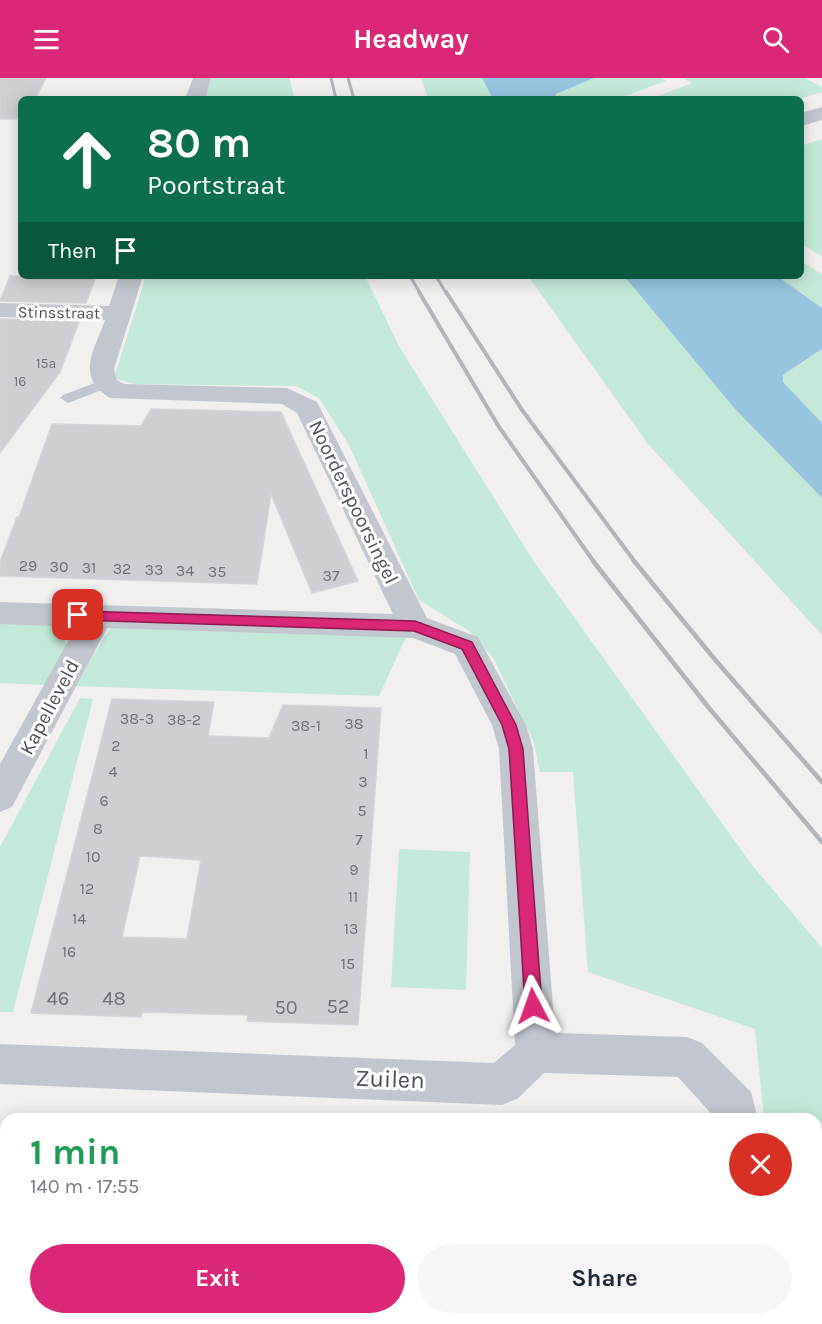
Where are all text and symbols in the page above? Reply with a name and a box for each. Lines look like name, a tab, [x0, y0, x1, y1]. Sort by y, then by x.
icon: menu	[30, 23, 63, 56]
text: Headway	[353, 23, 469, 55]
icon: search	[759, 23, 792, 56]
text: 80 m	[147, 118, 251, 168]
icon: ahead	[48, 120, 126, 198]
text: Poortstraat	[147, 169, 285, 201]
icon: arrive	[109, 234, 142, 267]
text: Then	[48, 238, 97, 264]
street label: Stinsstraat	[18, 302, 100, 323]
house number: 15a	[36, 355, 56, 372]
house number: 16	[14, 373, 26, 390]
street label: Noorderspoorsingel	[304, 417, 403, 588]
house number: 29	[19, 556, 37, 575]
house number: 30	[50, 557, 68, 576]
house number: 31	[82, 558, 96, 577]
house number: 32	[113, 559, 131, 578]
house number: 33	[145, 560, 163, 579]
house number: 34	[176, 561, 194, 580]
house number: 35	[208, 562, 226, 581]
house number: 37	[323, 566, 340, 585]
pin	[52, 589, 103, 640]
icon: arrive	[61, 598, 94, 631]
street label: Kapelleveld	[15, 656, 84, 759]
house number: 38-3	[120, 709, 154, 728]
house number: 38-2	[167, 710, 201, 729]
house number: 38	[344, 714, 364, 733]
house number: 38-1	[291, 716, 321, 735]
house number: 2	[111, 736, 121, 755]
house number: 1	[363, 744, 369, 763]
house number: 4	[109, 762, 118, 781]
house number: 3	[358, 772, 368, 791]
house number: 6	[99, 791, 109, 810]
house number: 5	[357, 801, 367, 820]
house number: 8	[93, 819, 103, 838]
house number: 7	[355, 830, 363, 849]
house number: 10	[86, 847, 100, 866]
house number: 9	[349, 860, 359, 879]
house number: 12	[80, 879, 94, 898]
house number: 11	[348, 887, 358, 906]
house number: 14	[72, 909, 86, 928]
house number: 13	[344, 919, 358, 938]
house number: 16	[62, 942, 76, 961]
house number: 15	[341, 954, 355, 973]
position arrow	[501, 974, 565, 1038]
house number: 46	[47, 987, 69, 1010]
house number: 48	[102, 987, 126, 1010]
house number: 52	[327, 995, 349, 1018]
house number: 50	[274, 996, 298, 1019]
street label: Zuilen	[355, 1064, 425, 1094]
text: 1 min	[30, 1131, 120, 1173]
button: close	[729, 1133, 792, 1196]
text: 140 m · 17:55	[30, 1175, 139, 1198]
button: Exit	[30, 1244, 405, 1313]
button: Share	[417, 1244, 792, 1313]

